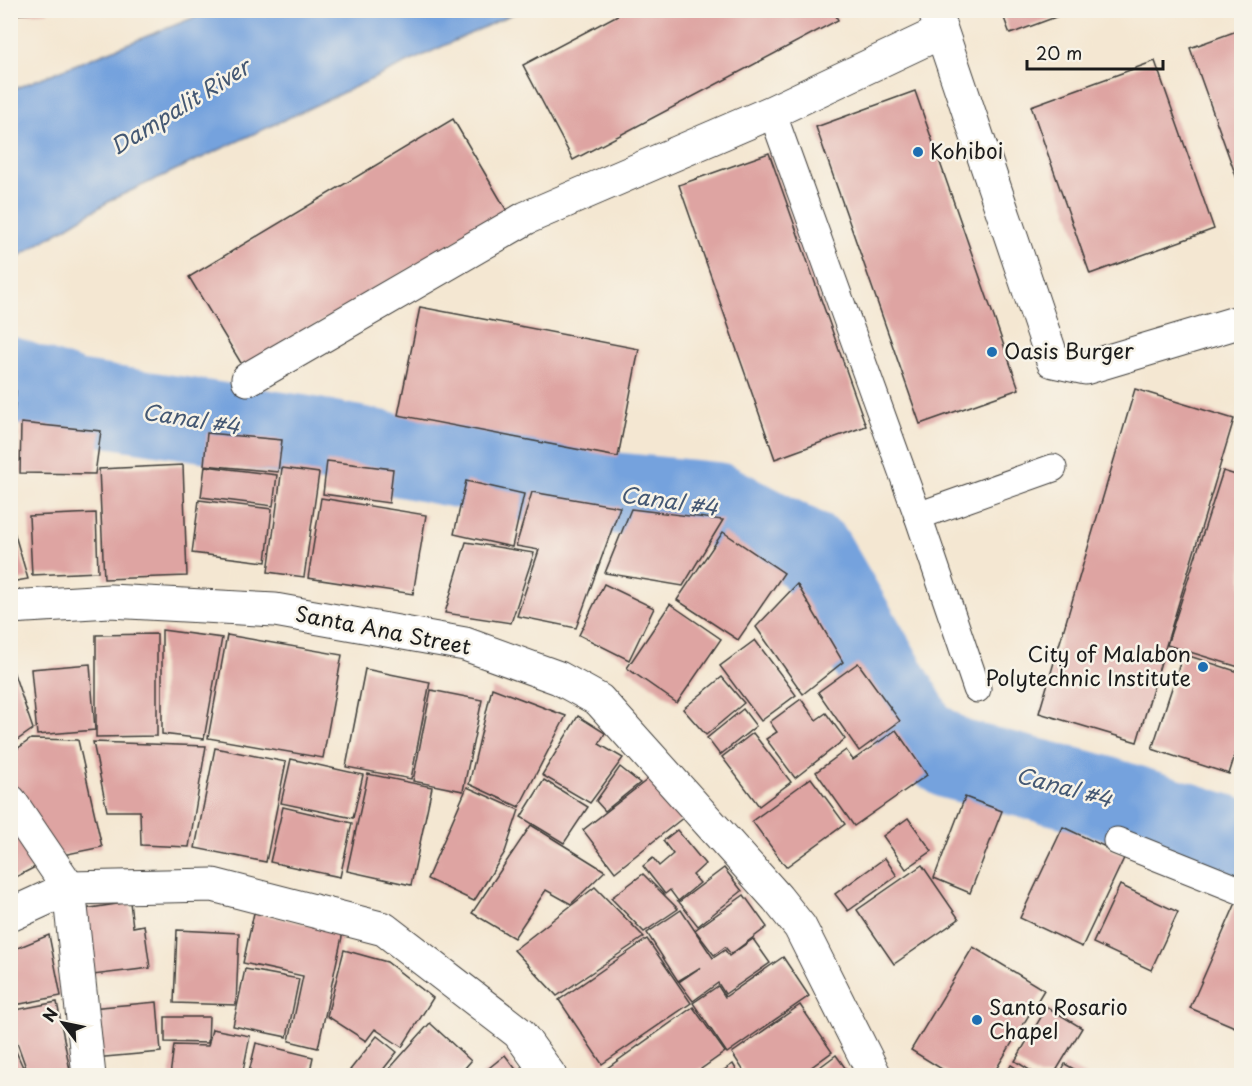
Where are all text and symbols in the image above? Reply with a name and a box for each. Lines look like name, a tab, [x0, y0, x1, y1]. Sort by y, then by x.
scale bar	[1027, 33, 1164, 71]
text: 20 m	[1036, 39, 1082, 66]
water label: Dampalit River	[103, 48, 258, 162]
place label: Kohiboi	[930, 134, 1003, 166]
marker: Kohiboi	[911, 145, 925, 159]
place label: Oasis Burger	[1004, 334, 1134, 366]
marker: Oasis Burger	[985, 345, 999, 359]
water label: Canal #4	[140, 394, 243, 442]
water label: Canal #4	[618, 476, 721, 523]
street label: Santa Ana Street	[293, 596, 474, 662]
place label: City of Malabon Polytechnic Institute	[985, 637, 1191, 693]
marker: City of Malabon Polytechnic Institute	[1196, 660, 1210, 674]
water label: Canal #4	[1013, 757, 1117, 814]
place label: Santo Rosario Chapel	[989, 990, 1128, 1046]
north arrow	[33, 993, 93, 1053]
text: N	[36, 1003, 63, 1026]
marker: Santo Rosario Chapel	[970, 1013, 984, 1027]

